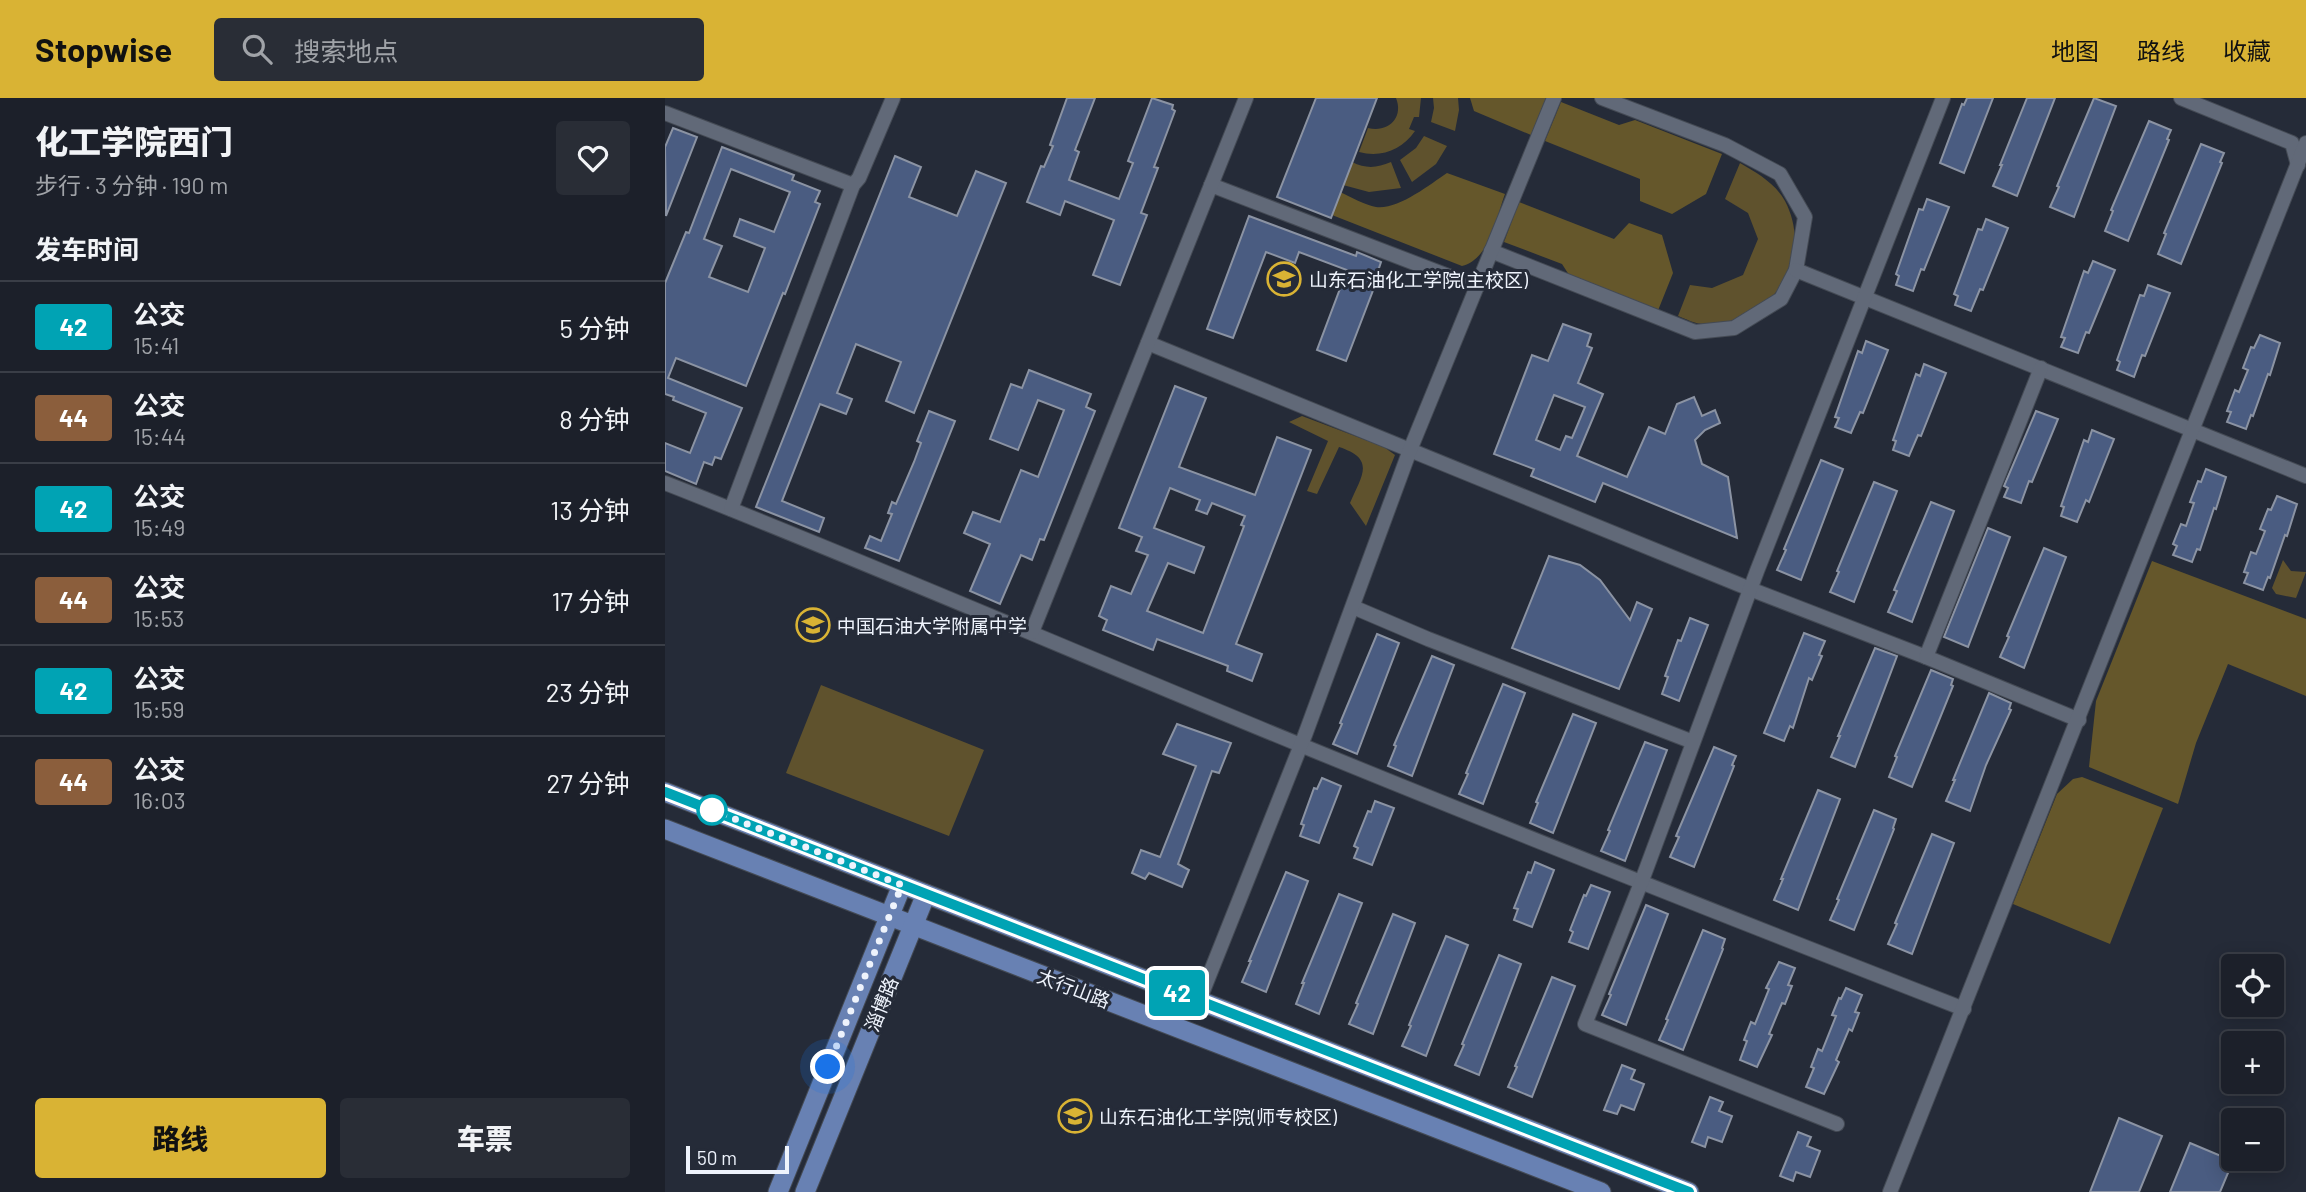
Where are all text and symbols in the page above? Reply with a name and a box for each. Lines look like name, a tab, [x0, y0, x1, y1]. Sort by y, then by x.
search box	[214, 18, 704, 81]
text: Stopwise	[35, 29, 172, 69]
icon: search	[238, 30, 276, 68]
text: 搜索地点	[294, 35, 398, 66]
text: 地图	[2051, 36, 2099, 65]
text: 路线	[2137, 36, 2185, 65]
text: 收藏	[2223, 36, 2271, 65]
text: 化工学院西门	[35, 121, 233, 161]
button: heart	[556, 121, 630, 195]
text: 步行 · 3 分钟 · 190 m	[35, 171, 228, 199]
text: 发车时间	[35, 233, 139, 264]
school or university icon: 山东石油化工学院(主校区)	[1265, 260, 1303, 298]
place label: 山东石油化工学院(主校区)	[1309, 268, 1529, 291]
text: 公交	[133, 298, 185, 329]
text: 42	[60, 312, 87, 341]
text: 5 分钟	[559, 312, 630, 343]
text: 15:41	[133, 331, 179, 359]
text: 公交	[133, 389, 185, 420]
text: 44	[59, 403, 88, 432]
text: 8 分钟	[559, 403, 630, 434]
text: 15:44	[133, 422, 186, 450]
text: 公交	[133, 480, 185, 511]
text: 42	[60, 494, 87, 523]
text: 13 分钟	[550, 494, 630, 525]
text: 15:49	[133, 513, 185, 541]
text: 公交	[133, 571, 185, 602]
text: 44	[59, 585, 88, 614]
text: 17 分钟	[551, 585, 630, 616]
text: 15:53	[133, 604, 184, 632]
school or university icon: 中国石油大学附属中学	[794, 606, 832, 644]
place label: 中国石油大学附属中学	[837, 614, 1027, 637]
text: 公交	[133, 662, 185, 693]
text: 42	[60, 676, 87, 705]
text: 23 分钟	[546, 676, 630, 707]
text: 15:59	[133, 695, 184, 723]
text: 公交	[133, 753, 185, 784]
text: 44	[59, 767, 88, 796]
text: 27 分钟	[547, 767, 630, 798]
text: 16:03	[133, 786, 186, 814]
unlabelled marker	[697, 795, 727, 825]
map controls	[2221, 954, 2284, 1171]
button: locate	[2221, 954, 2284, 1017]
street label: 太行山路	[1034, 964, 1114, 1012]
line badge: 42	[1145, 970, 1209, 1016]
street label: 淄博路	[860, 973, 902, 1035]
text: 42	[1163, 978, 1191, 1007]
button: +	[2221, 1031, 2284, 1094]
your location	[810, 1049, 845, 1084]
school or university icon: 山东石油化工学院(师专校区)	[1056, 1097, 1094, 1135]
button: 路线	[35, 1098, 326, 1178]
button: 车票	[340, 1098, 630, 1178]
place label: 山东石油化工学院(师专校区)	[1099, 1105, 1338, 1128]
button: −	[2221, 1108, 2284, 1171]
scale bar	[686, 1143, 789, 1175]
text: 50 m	[697, 1146, 737, 1169]

